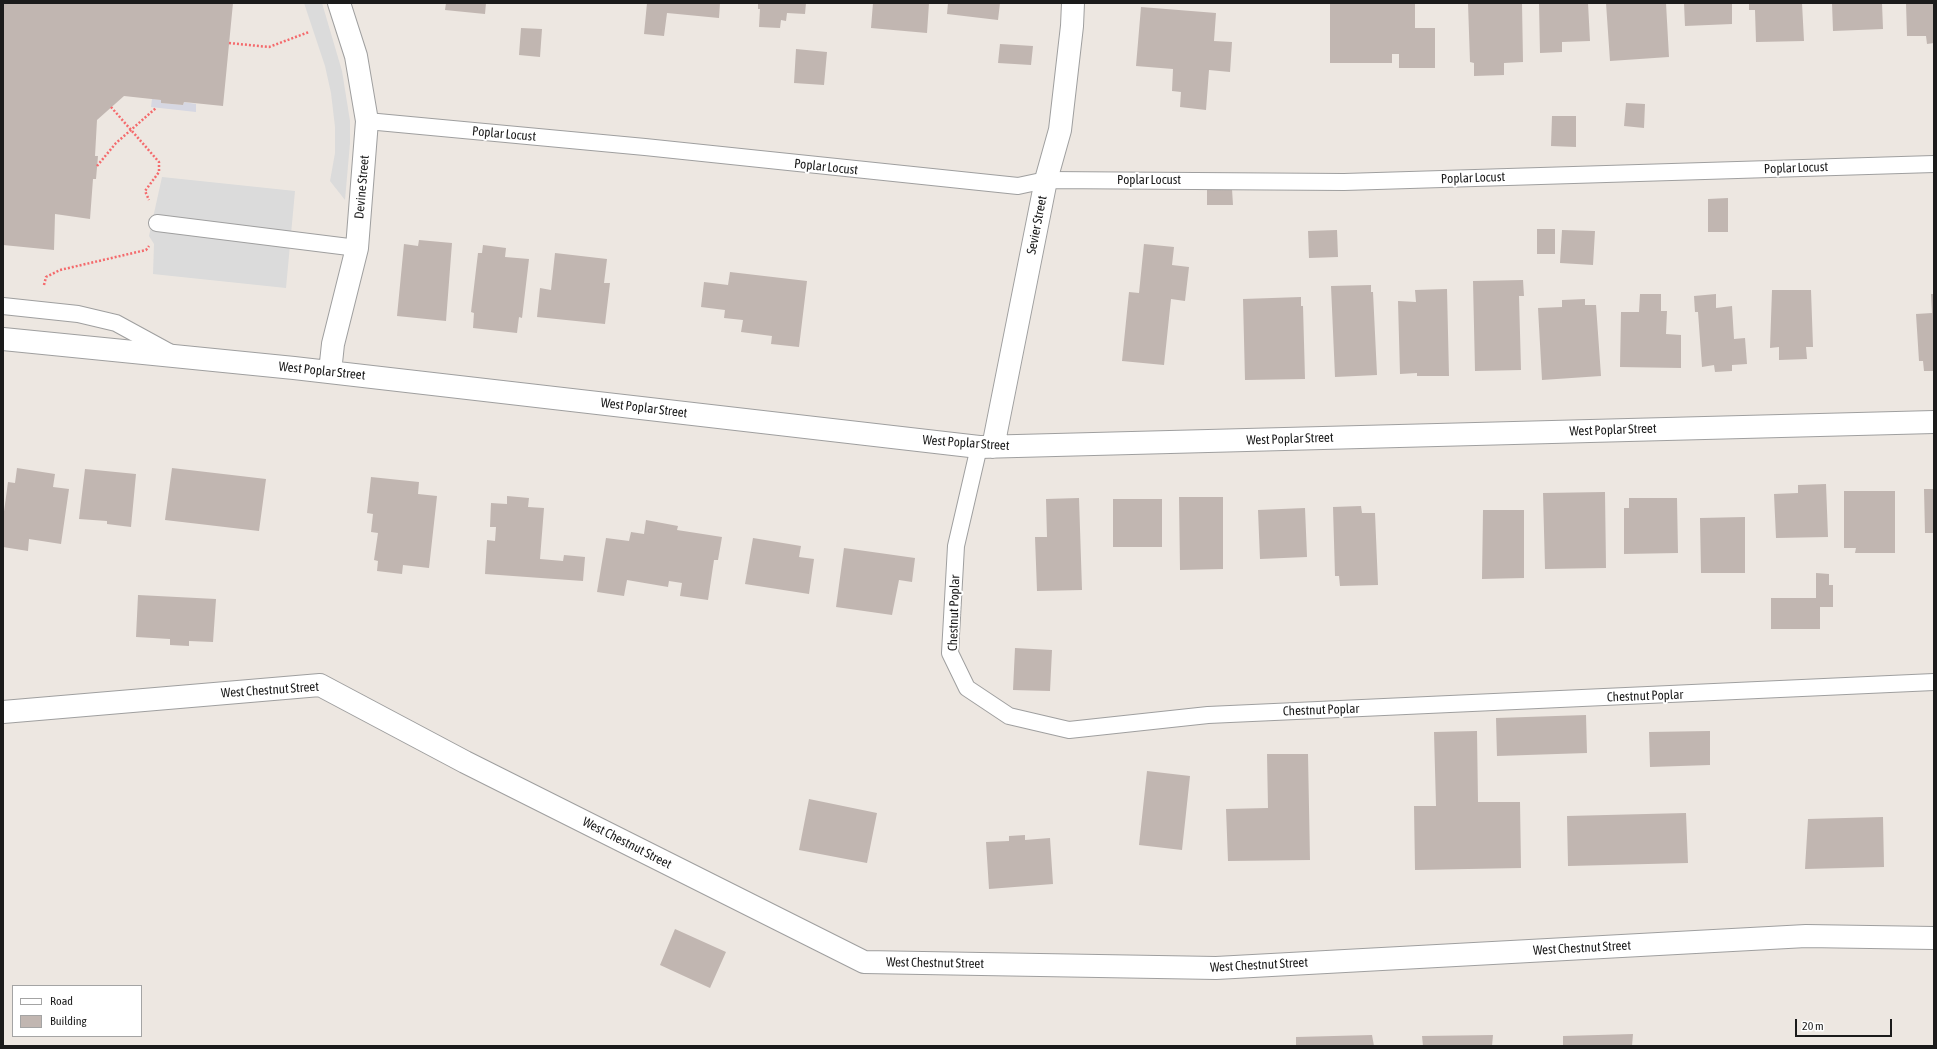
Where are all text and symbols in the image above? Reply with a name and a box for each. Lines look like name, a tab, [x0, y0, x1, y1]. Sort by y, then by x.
street label: Poplar Locust	[471, 123, 537, 145]
street label: Devine Street	[351, 154, 373, 220]
street label: Poplar Locust	[793, 156, 859, 178]
street label: Poplar Locust	[1764, 159, 1828, 177]
street label: Poplar Locust	[1441, 169, 1505, 187]
street label: Poplar Locust	[1117, 172, 1181, 188]
street label: Sevier Street	[1024, 194, 1050, 256]
street label: West Poplar Street	[278, 359, 366, 383]
street label: West Poplar Street	[600, 395, 688, 421]
street label: West Poplar Street	[1569, 421, 1657, 439]
street label: West Poplar Street	[1246, 430, 1334, 448]
street label: West Poplar Street	[922, 432, 1010, 454]
street label: Chestnut Poplar	[945, 575, 963, 651]
street label: West Chestnut Street	[221, 679, 319, 701]
street label: Chestnut Poplar	[1607, 687, 1683, 705]
street label: Chestnut Poplar	[1283, 701, 1359, 719]
street label: West Chestnut Street	[580, 814, 674, 872]
street label: West Chestnut Street	[1533, 938, 1631, 958]
street label: West Chestnut Street	[886, 954, 984, 972]
street label: West Chestnut Street	[1210, 955, 1308, 975]
legend	[12, 985, 142, 1037]
text: Road	[50, 994, 73, 1008]
scale bar	[1797, 1011, 1894, 1037]
text: Building	[50, 1014, 87, 1028]
text: 20 m	[1802, 1019, 1824, 1033]

